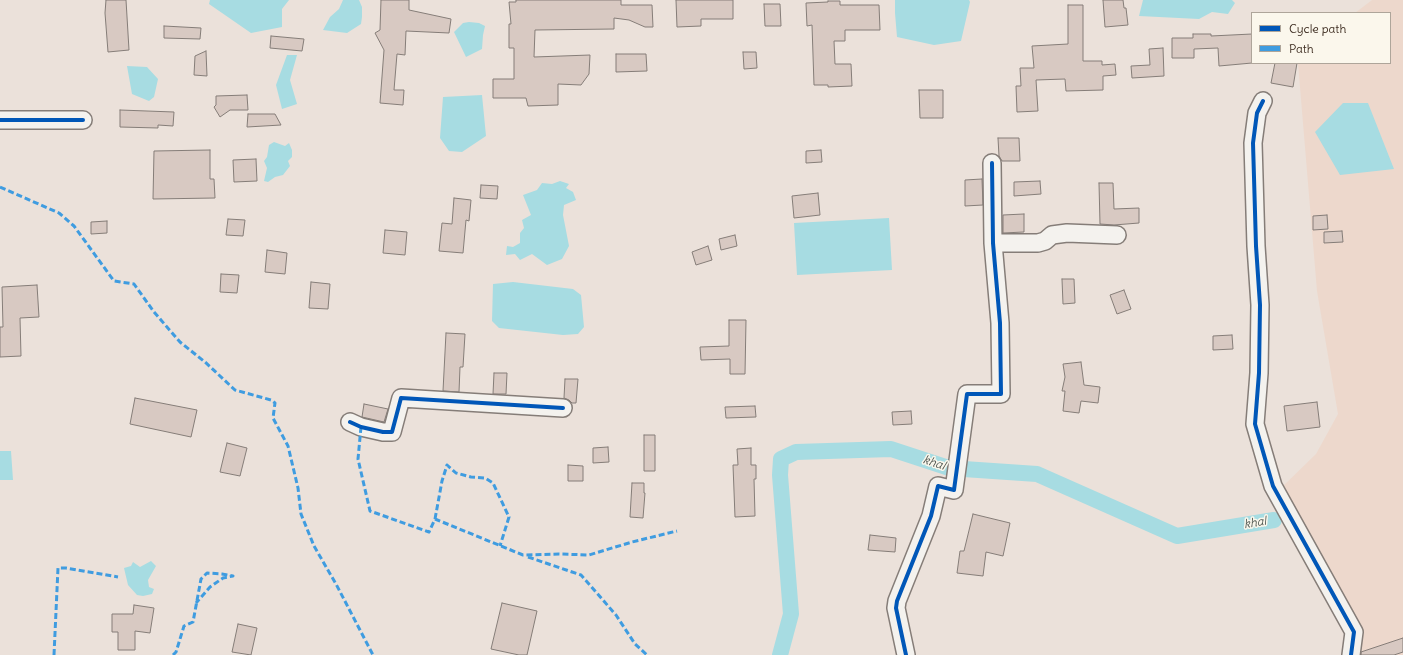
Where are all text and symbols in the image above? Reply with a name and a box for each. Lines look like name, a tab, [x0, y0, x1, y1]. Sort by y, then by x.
legend	[1251, 12, 1391, 64]
text: Cycle path	[1289, 21, 1346, 36]
text: Path	[1289, 41, 1314, 56]
water label: khal	[921, 453, 947, 473]
water label: khal	[1243, 514, 1267, 532]

